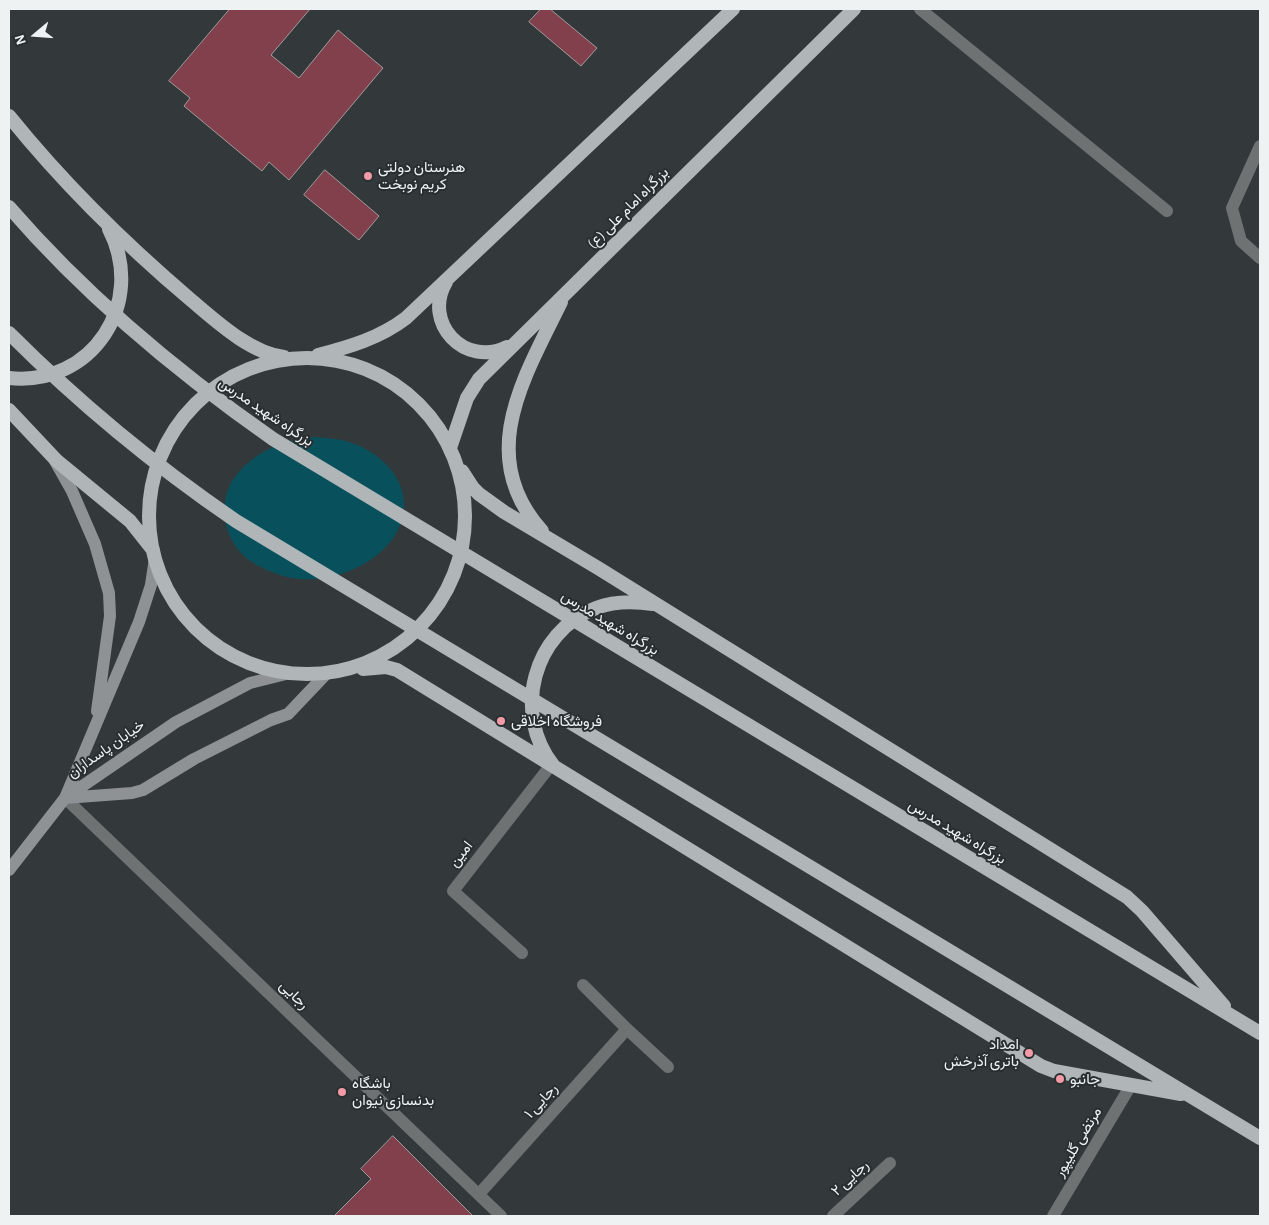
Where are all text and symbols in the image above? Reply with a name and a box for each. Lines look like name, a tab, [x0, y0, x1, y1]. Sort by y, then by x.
north arrow	[10, 10, 60, 60]
text: N	[13, 33, 29, 46]
place label: هنرستان دولتی کریم نوبخت	[378, 158, 465, 193]
street label: بزرگراه امام علی (ع)	[583, 163, 673, 253]
marker: هنرستان دولتی کریم نوبخت	[362, 170, 374, 182]
street label: بزرگراه شهید مدرس	[215, 374, 317, 450]
street label: بزرگراه شهید مدرس	[558, 587, 662, 659]
place label: فروشگاه اخلاقی	[511, 712, 602, 730]
marker: فروشگاه اخلاقی	[495, 715, 507, 727]
street label: خیابان پاسداران	[64, 716, 148, 782]
street label: بزرگراه شهید مدرس	[905, 796, 1009, 868]
street label: امین	[445, 837, 477, 871]
street label: رجایی	[275, 977, 313, 1013]
place label: امداد باتری آذرخش	[944, 1035, 1019, 1070]
marker: امداد باتری آذرخش	[1023, 1047, 1035, 1059]
place label: جانبو	[1070, 1070, 1100, 1088]
marker: جانبو	[1054, 1073, 1066, 1085]
place label: باشگاه بدنسازی نیوان	[352, 1074, 434, 1109]
street label: رجایی ۱	[521, 1080, 561, 1122]
marker: باشگاه بدنسازی نیوان	[336, 1086, 348, 1098]
street label: مرتضی گلیپور	[1050, 1104, 1106, 1180]
street label: رجایی ۲	[828, 1156, 872, 1200]

